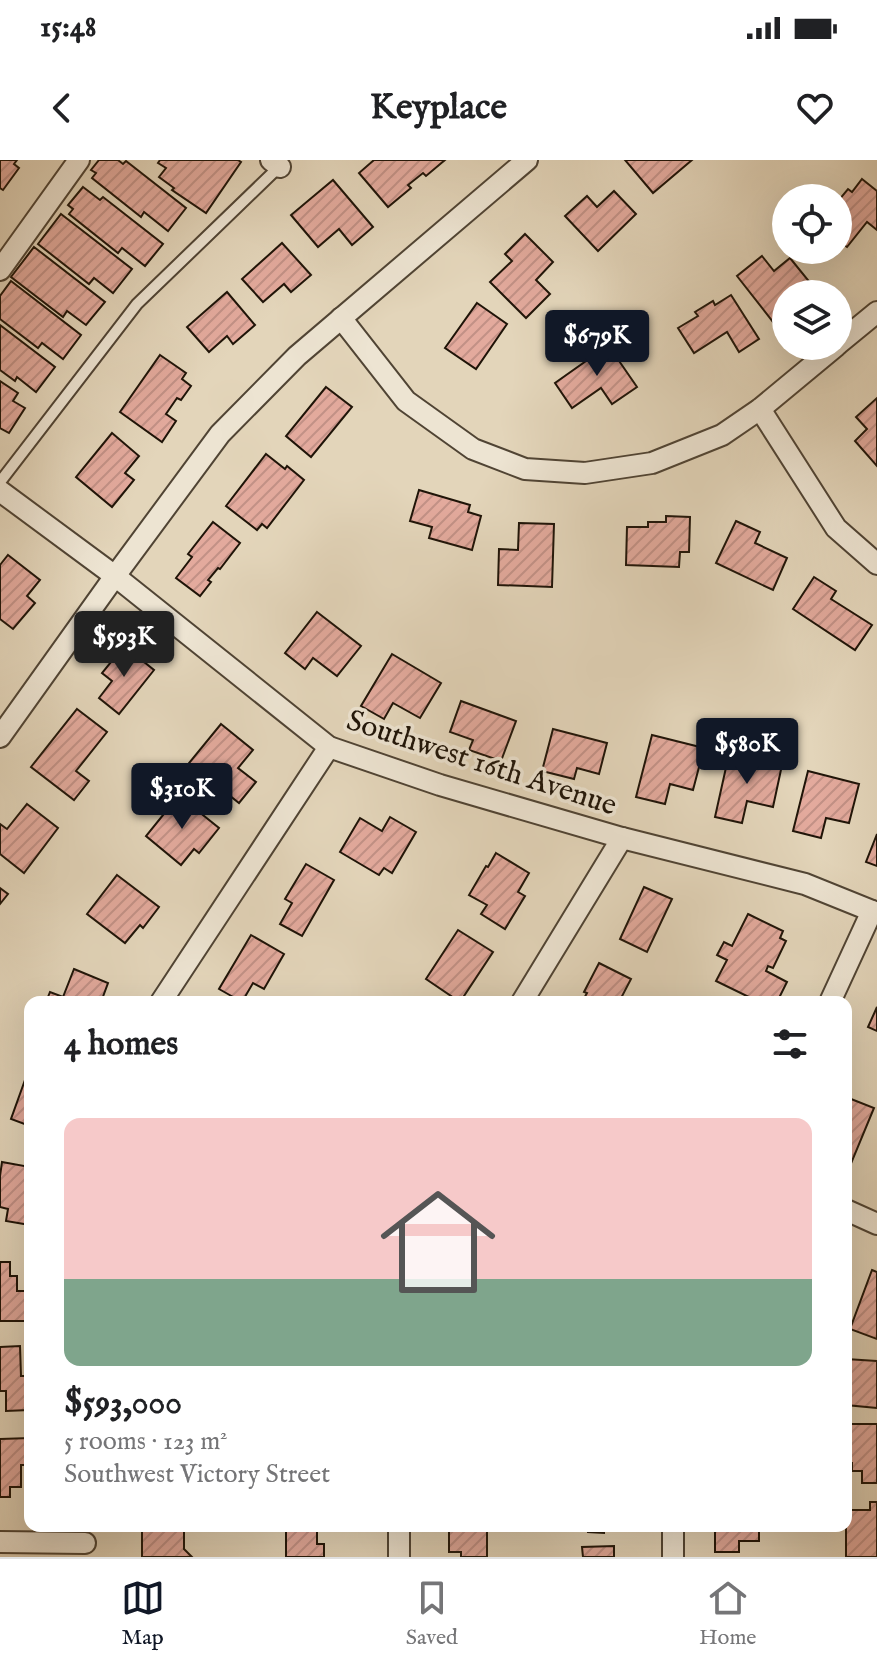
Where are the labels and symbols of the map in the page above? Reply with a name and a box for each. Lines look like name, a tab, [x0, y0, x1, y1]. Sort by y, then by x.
pin: $679K	[541, 310, 653, 378]
pin: $593K	[68, 611, 180, 679]
street label: Southwest 16th Avenue	[341, 702, 621, 826]
pin: $580K	[691, 718, 803, 786]
pin: $310K	[126, 763, 238, 831]

